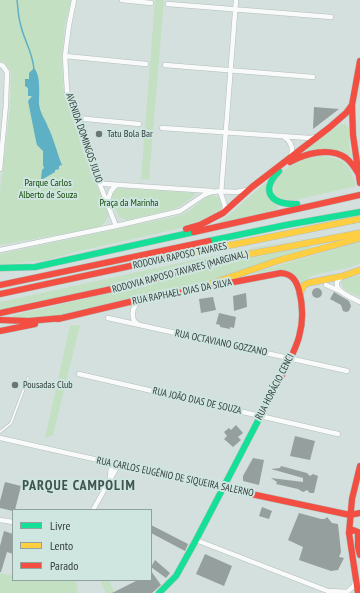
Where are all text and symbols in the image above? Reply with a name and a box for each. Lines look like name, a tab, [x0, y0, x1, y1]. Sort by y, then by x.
street label: AVENIDA DOMINGOS JULIO	[63, 92, 105, 184]
place label: Tatu Bola Bar	[107, 128, 153, 140]
marker: Tatu Bola Bar	[94, 129, 104, 139]
park label: Parque Carlos Alberto de Souza	[19, 177, 77, 200]
park label: Praça da Marinha	[99, 197, 159, 209]
street label: RODOVIA RAPOSO TAVARES	[132, 240, 228, 272]
street label: RODOVIA RAPOSO TAVARES (MARGINAL)	[111, 248, 249, 296]
street label: RUA RAPHAEL DIAS DA SILVA	[131, 276, 233, 308]
street label: RUA OCTAVIANO GOZZANO	[174, 327, 268, 359]
street label: RUA HORÁCIO CENCI	[253, 352, 297, 422]
place label: Pousadas Club	[23, 379, 73, 391]
marker: Pousadas Club	[10, 380, 20, 390]
street label: RUA JOÃO DIAS DE SOUZA	[151, 385, 243, 417]
street label: RUA CARLOS EUGÊNIO DE SIQUEIRA SALERNO	[95, 454, 255, 500]
district label: PARQUE CAMPOLIM	[22, 478, 136, 494]
legend	[12, 509, 152, 581]
text: Livre	[50, 518, 70, 533]
text: Lento	[50, 538, 73, 553]
text: Parado	[50, 558, 78, 573]

